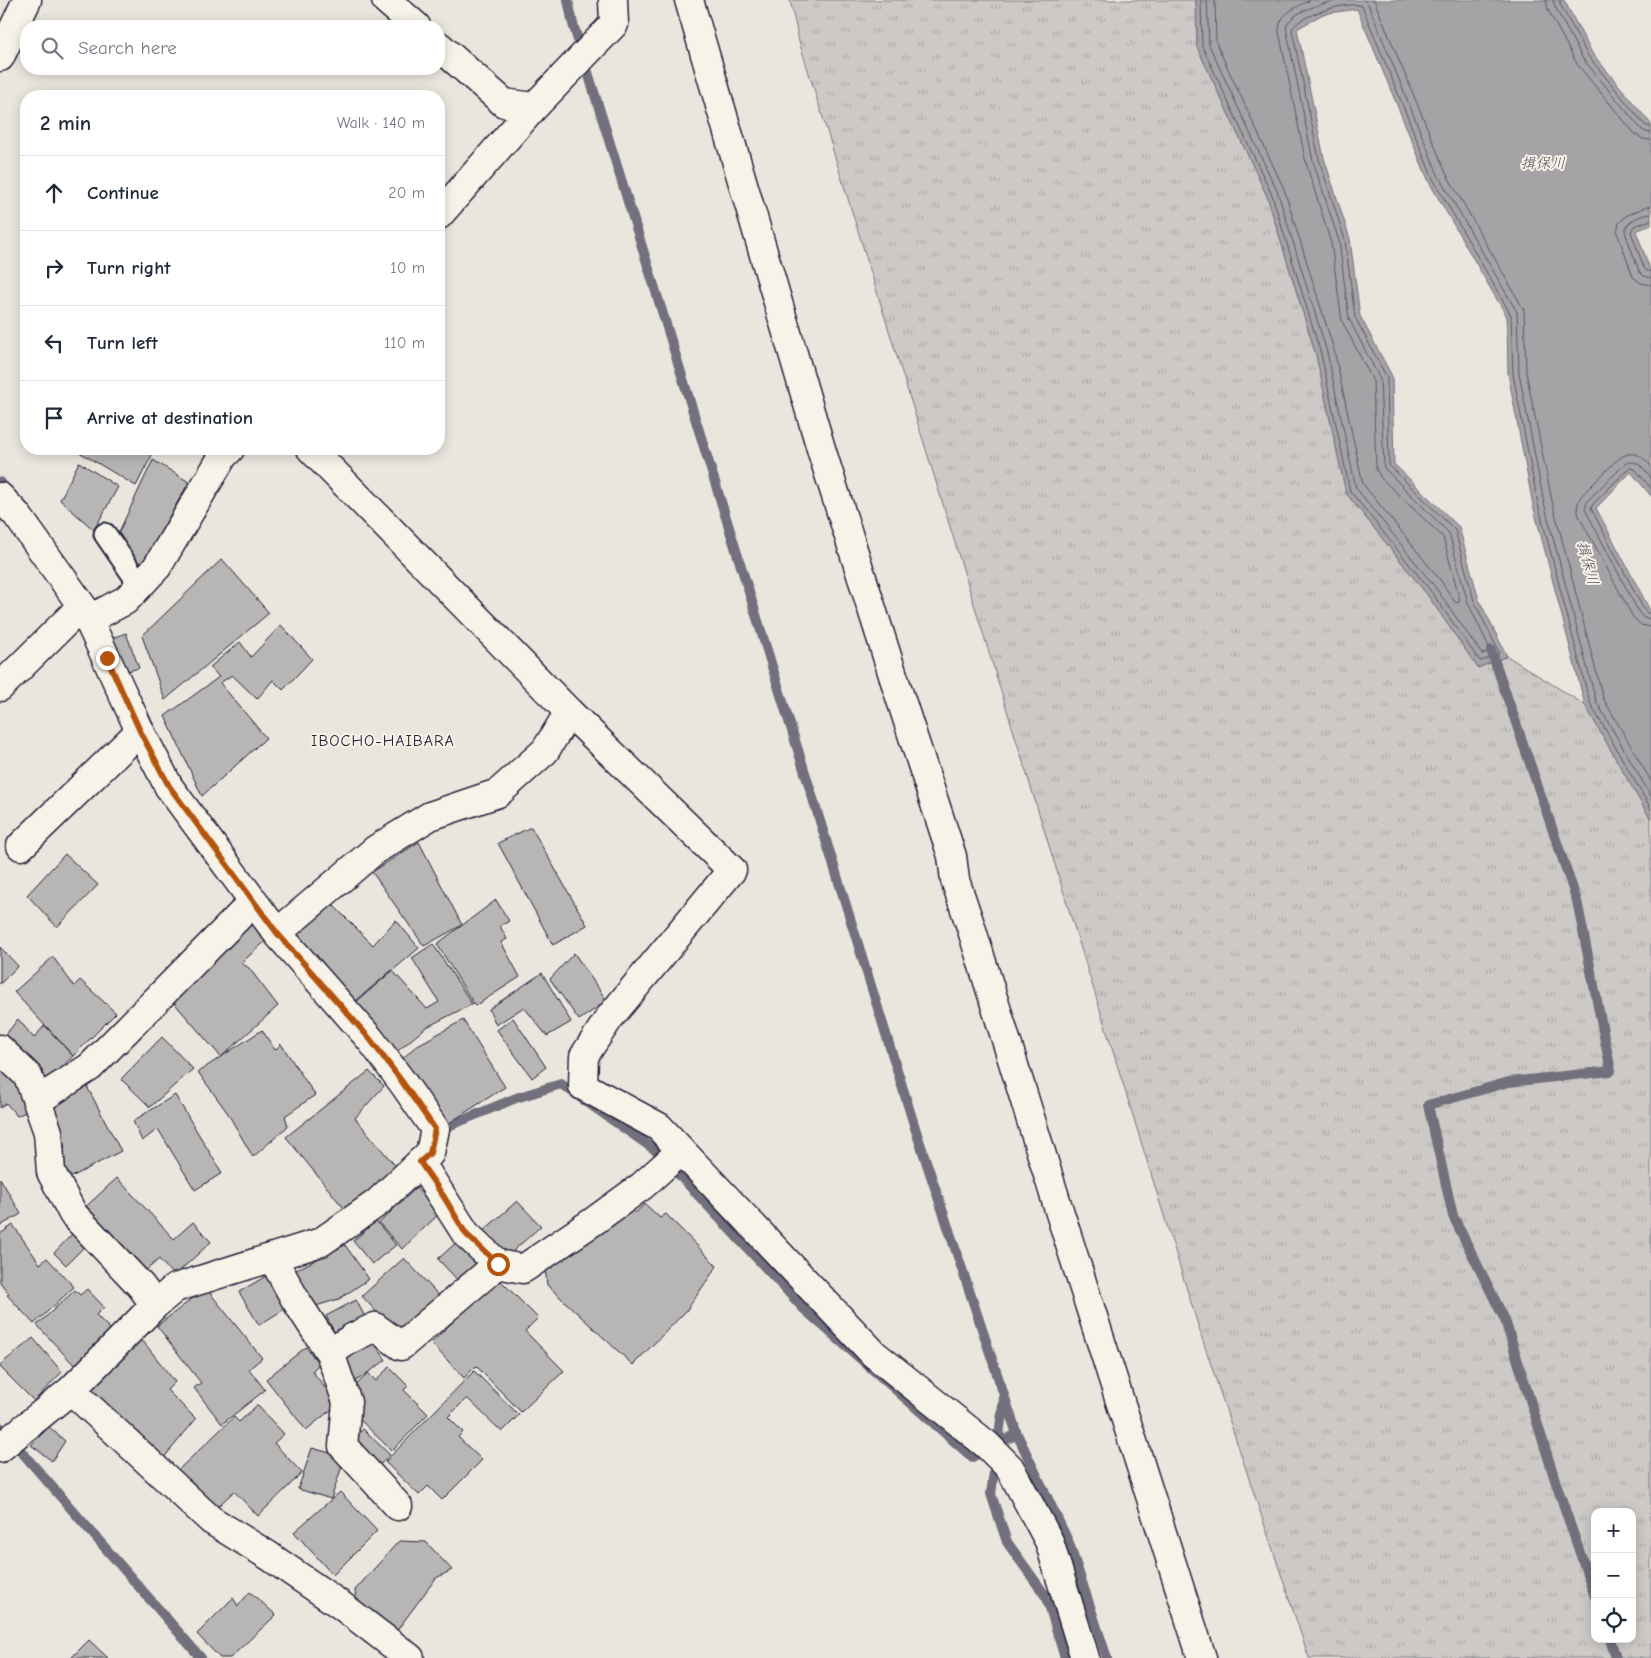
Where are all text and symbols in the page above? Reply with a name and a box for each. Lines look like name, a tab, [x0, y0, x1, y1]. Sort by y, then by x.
search box	[20, 20, 445, 75]
icon: search	[38, 34, 66, 62]
text: Search here	[78, 37, 177, 59]
text: 2 min	[40, 111, 91, 135]
text: Walk · 140 m	[337, 114, 425, 132]
water label: 揖保川	[1520, 154, 1566, 172]
icon: ahead	[40, 179, 68, 207]
text: Continue	[87, 182, 159, 204]
text: 20 m	[388, 184, 425, 202]
icon: right	[40, 254, 68, 282]
text: Turn right	[87, 257, 171, 279]
text: 10 m	[390, 259, 425, 277]
icon: left	[40, 329, 68, 357]
text: Turn left	[87, 332, 158, 354]
text: 110 m	[384, 334, 425, 352]
icon: arrive	[40, 404, 68, 432]
text: Arrive at destination	[87, 407, 253, 429]
water label: 揖保川	[1573, 539, 1603, 587]
route end	[96, 647, 119, 670]
district label: IBOCHO-HAIBARA	[311, 732, 455, 750]
route start	[487, 1253, 510, 1276]
map controls	[1591, 1508, 1636, 1643]
button: +	[1591, 1508, 1636, 1553]
button: −	[1591, 1553, 1636, 1598]
button: locate	[1591, 1598, 1636, 1643]

